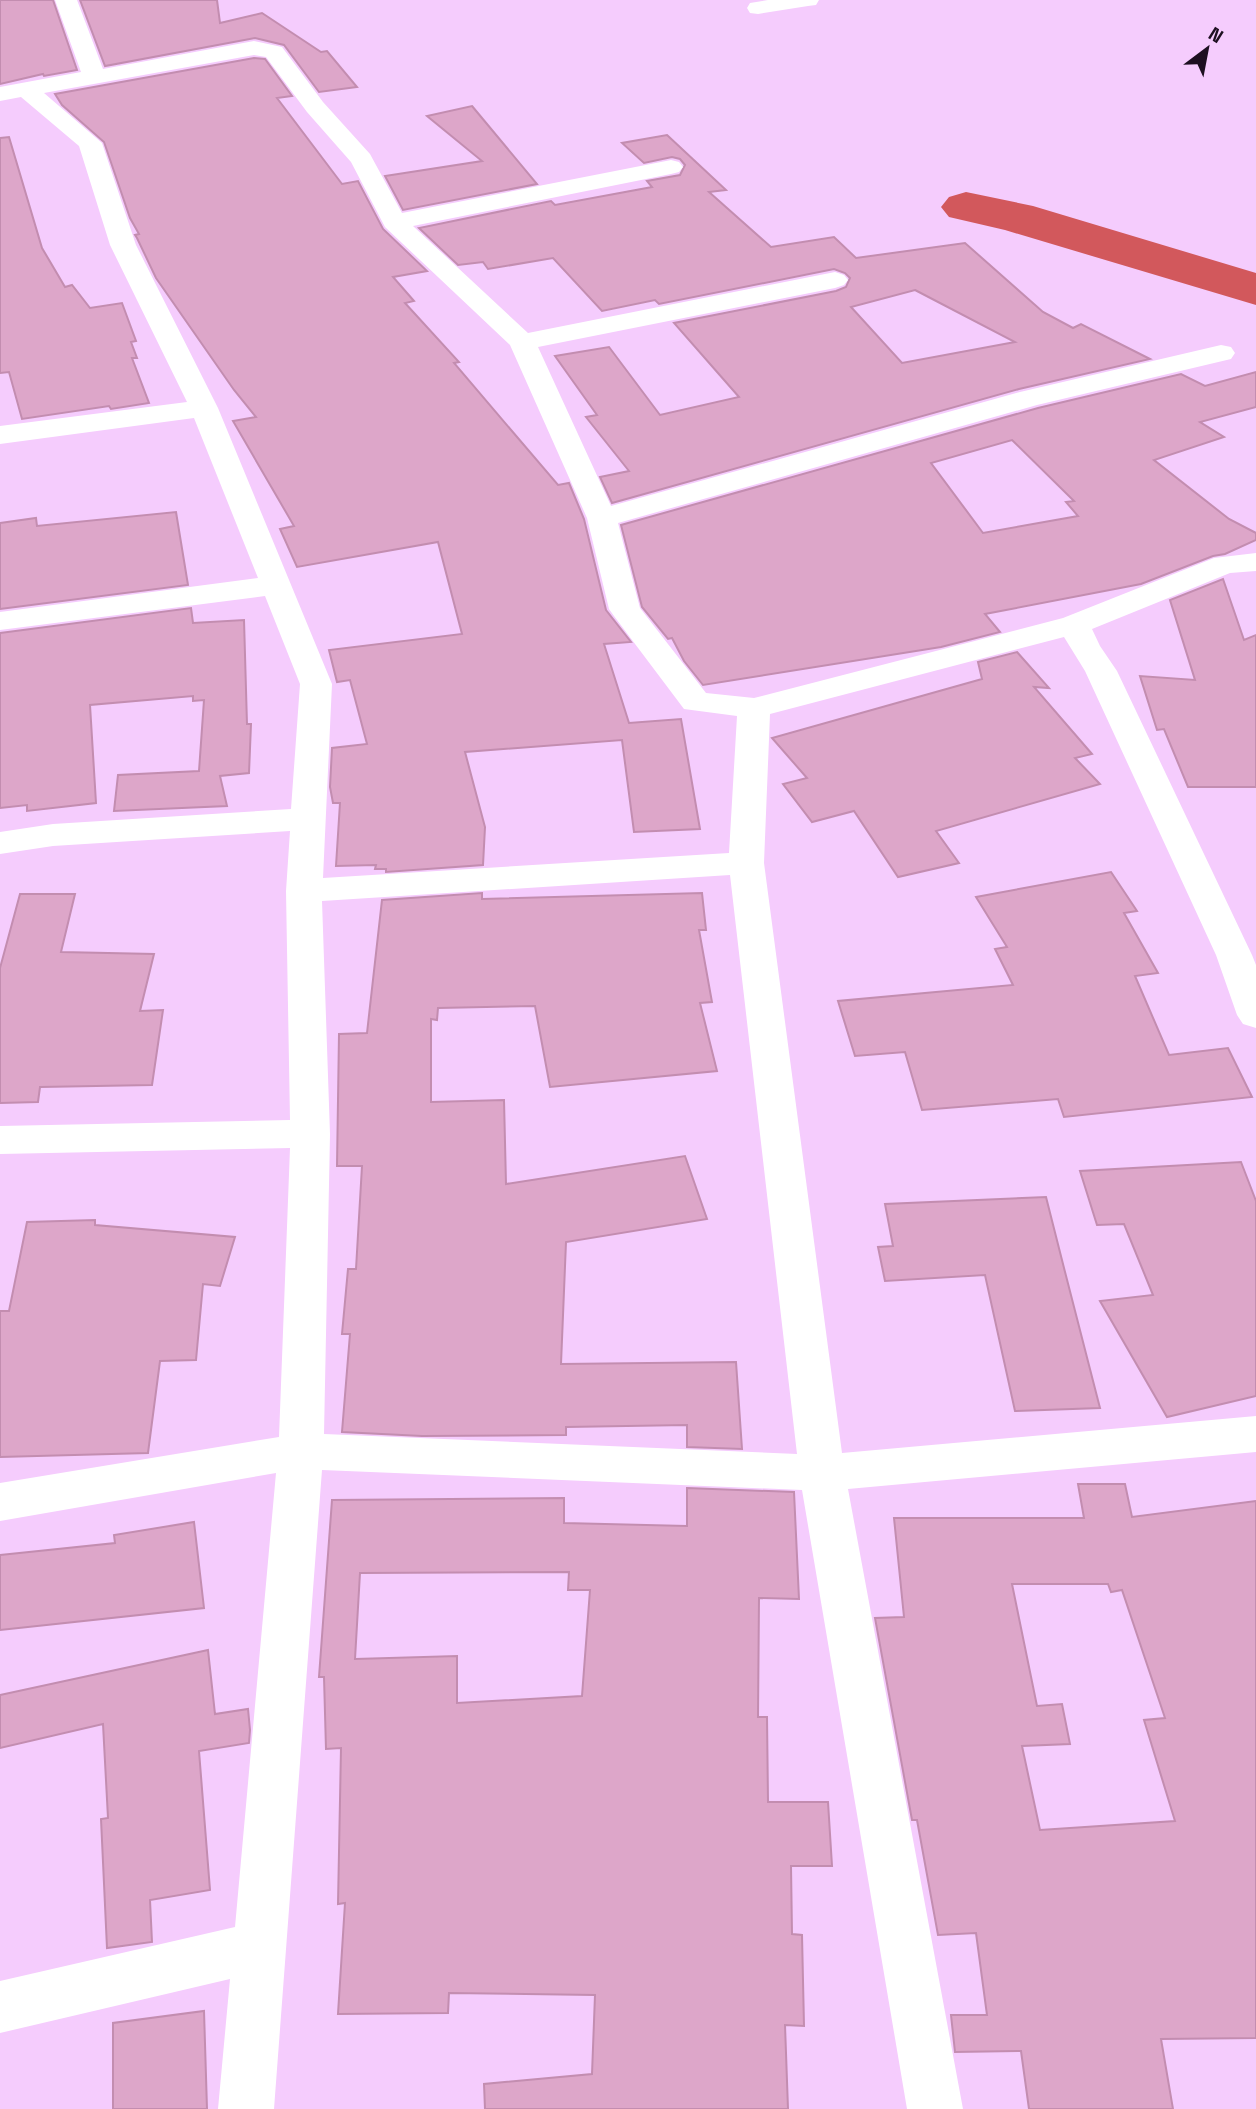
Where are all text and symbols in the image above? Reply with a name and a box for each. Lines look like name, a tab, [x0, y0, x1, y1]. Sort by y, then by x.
north arrow	[1172, 14, 1242, 84]
text: N	[1204, 21, 1228, 49]

